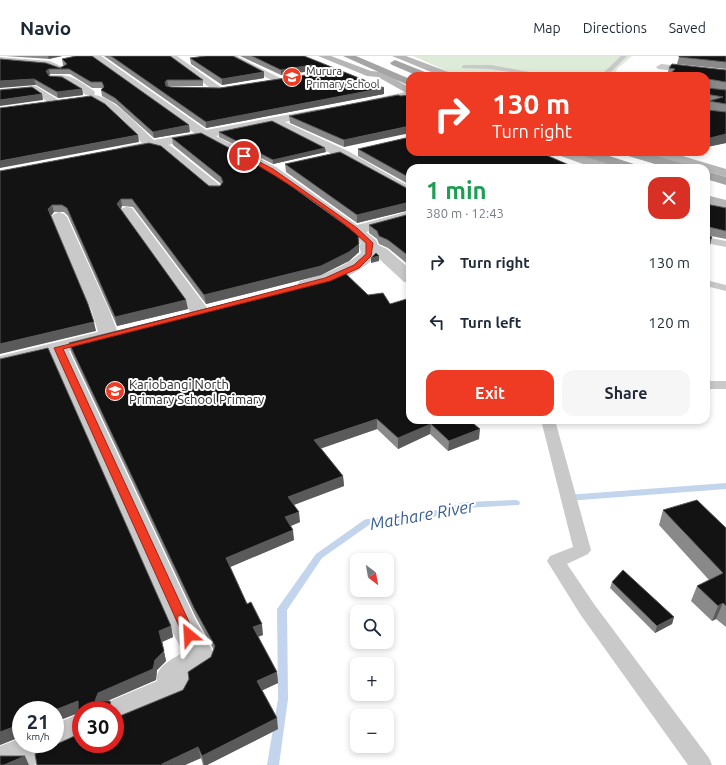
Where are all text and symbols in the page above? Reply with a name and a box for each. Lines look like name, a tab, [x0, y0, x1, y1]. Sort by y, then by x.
text: Navio	[20, 17, 71, 39]
text: Map	[533, 20, 561, 36]
text: Directions	[583, 20, 647, 36]
text: Saved	[669, 20, 706, 36]
place label: Murura Primary School	[306, 65, 380, 90]
school or university icon: Murura Primary School	[281, 66, 303, 88]
icon: right	[426, 88, 478, 140]
text: 130 m	[492, 88, 570, 119]
text: Turn right	[492, 121, 572, 141]
pin	[227, 139, 261, 173]
icon: arrive	[233, 145, 255, 167]
text: 1 min	[426, 177, 487, 204]
button: close	[648, 177, 690, 219]
text: 380 m · 12:43	[426, 206, 504, 220]
icon: right	[426, 251, 448, 273]
text: Turn right	[460, 254, 530, 271]
text: 130 m	[648, 254, 690, 271]
icon: left	[426, 311, 448, 333]
text: Turn left	[460, 314, 521, 331]
text: 120 m	[648, 314, 690, 331]
button: Exit	[426, 370, 554, 416]
button: Share	[562, 370, 690, 416]
place label: Kariobangi North Primary School Primary	[129, 377, 264, 406]
school or university icon: Kariobangi North Primary School Primary	[104, 380, 126, 402]
water label: Mathare River	[368, 496, 476, 533]
north arrow	[350, 553, 394, 597]
map controls	[350, 553, 394, 753]
button: search	[350, 605, 394, 649]
position arrow	[168, 614, 210, 656]
button: +	[350, 657, 394, 701]
speed limit sign: 30	[72, 701, 124, 753]
button: −	[350, 709, 394, 753]
text: 21	[27, 710, 49, 733]
text: km/h	[26, 731, 50, 742]

